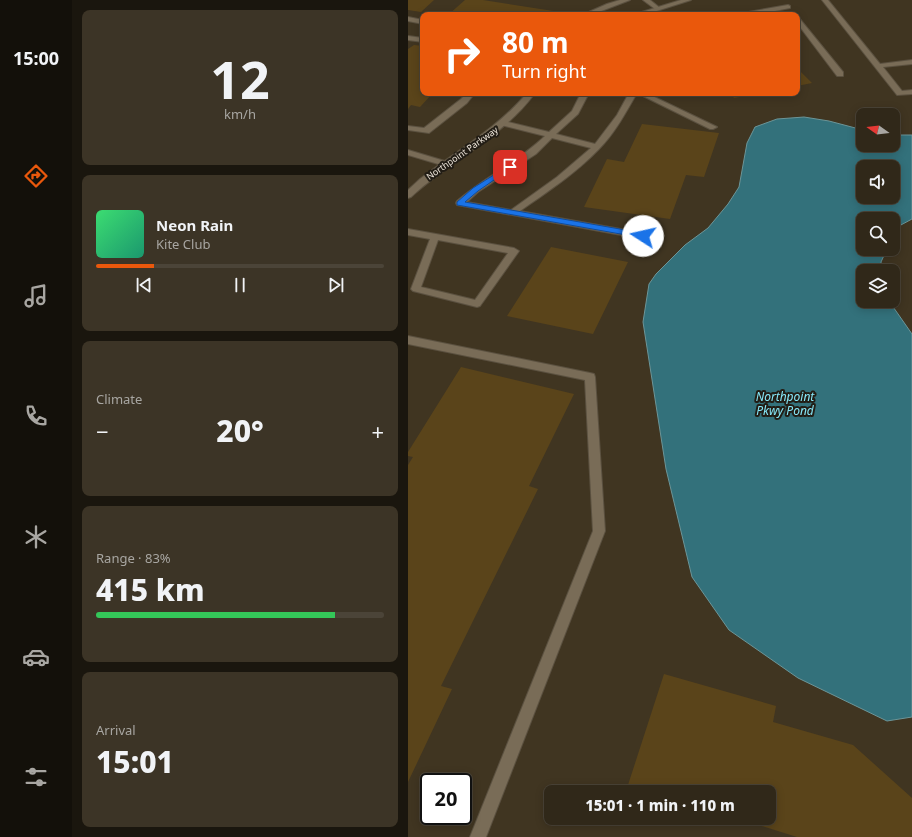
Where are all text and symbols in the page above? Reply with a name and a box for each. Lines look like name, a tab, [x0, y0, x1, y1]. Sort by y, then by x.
text: 80 m	[502, 23, 569, 61]
icon: right	[436, 28, 488, 80]
text: 12	[210, 43, 270, 114]
text: 15:00	[13, 46, 59, 70]
text: Turn right	[502, 59, 586, 83]
text: km/h	[224, 105, 256, 123]
north arrow	[856, 108, 900, 152]
map controls	[856, 108, 900, 308]
street label: Northpoint Parkway	[423, 123, 501, 183]
pin	[493, 150, 527, 184]
icon: arrive	[499, 156, 521, 178]
button: sound	[856, 160, 900, 204]
icon: directions	[22, 162, 50, 190]
button: search	[856, 212, 900, 256]
text: Neon Rain	[156, 215, 233, 235]
position arrow	[622, 215, 664, 257]
text: Kite Club	[156, 235, 210, 253]
button: layers	[856, 264, 900, 308]
icon: previous	[133, 274, 155, 296]
icon: pause	[229, 274, 251, 296]
icon: next	[325, 274, 347, 296]
icon: music	[22, 282, 50, 310]
water label: Northpoint Pkwy Pond	[756, 388, 815, 419]
text: Climate	[96, 390, 142, 408]
icon: phone	[22, 402, 50, 430]
text: 20°	[216, 410, 264, 451]
text: −	[96, 416, 109, 446]
text: +	[371, 416, 384, 446]
icon: climate	[22, 523, 50, 551]
text: Range · 83%	[96, 549, 171, 567]
text: 415 km	[96, 569, 205, 610]
icon: car	[22, 643, 50, 671]
text: Arrival	[96, 721, 136, 739]
text: 15:01	[96, 741, 174, 782]
icon: filters	[22, 763, 50, 791]
speed limit sign: 20	[420, 773, 472, 825]
text: 15:01 · 1 min · 110 m	[585, 795, 735, 815]

